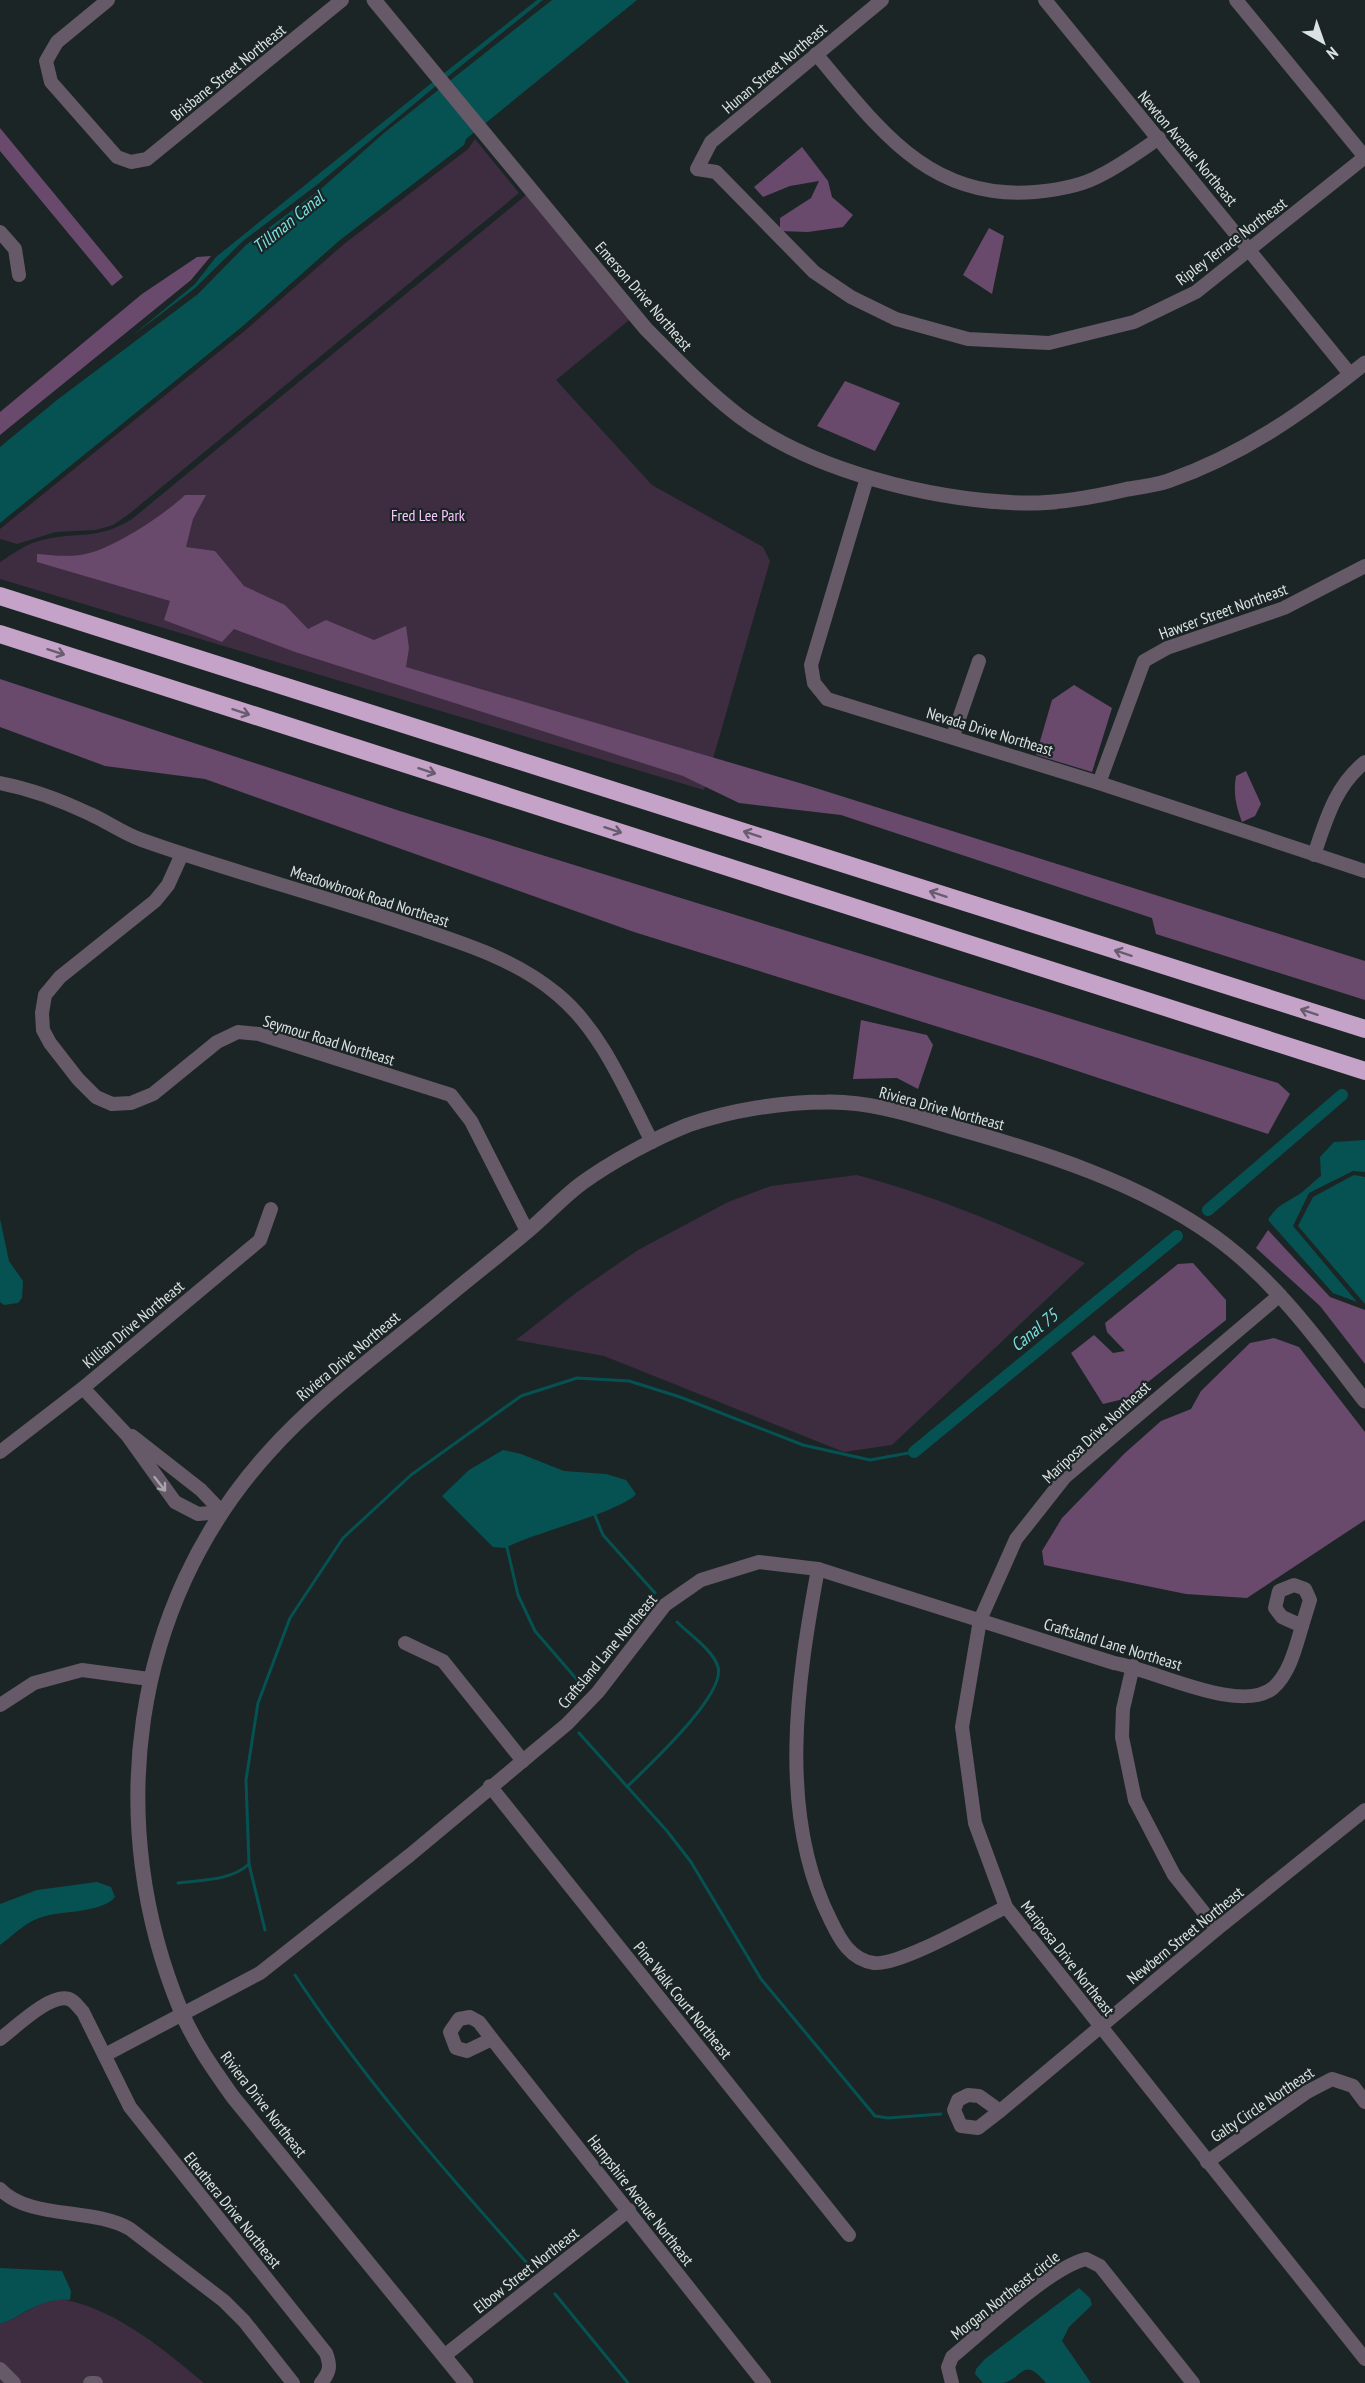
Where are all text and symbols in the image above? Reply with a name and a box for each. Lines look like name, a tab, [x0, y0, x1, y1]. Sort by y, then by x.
north arrow	[1293, 12, 1353, 72]
street label: Hunan Street Northeast	[718, 18, 831, 118]
street label: Brisbane Street Northeast	[166, 19, 290, 125]
text: N	[1323, 43, 1342, 64]
street label: Newton Avenue Northeast	[1134, 86, 1242, 210]
water label: Tillman Canal	[248, 185, 330, 258]
street label: Ripley Terrace Northeast	[1171, 192, 1291, 289]
street label: Emerson Drive Northeast	[591, 237, 697, 355]
park label: Fred Lee Park	[391, 505, 466, 525]
street label: Hawser Street Northeast	[1156, 578, 1291, 644]
one-way arrow	[46, 647, 65, 658]
street label: Nevada Drive Northeast	[924, 702, 1056, 760]
one-way arrow	[231, 707, 250, 718]
one-way arrow	[417, 766, 436, 777]
one-way arrow	[603, 826, 622, 837]
one-way arrow	[743, 828, 762, 839]
street label: Meadowbrook Road Northeast	[288, 861, 453, 931]
one-way arrow	[929, 887, 948, 898]
one-way arrow	[1114, 946, 1133, 957]
one-way arrow	[1300, 1005, 1319, 1016]
street label: Seymour Road Northeast	[261, 1010, 398, 1070]
street label: Riviera Drive Northeast	[877, 1082, 1007, 1134]
street label: Killian Drive Northeast	[78, 1275, 188, 1372]
water label: Canal 75	[1006, 1303, 1064, 1356]
street label: Riviera Drive Northeast	[292, 1307, 404, 1405]
street label: Mariposa Drive Northeast	[1038, 1376, 1155, 1487]
one-way arrow	[153, 1475, 166, 1491]
street label: Craftsland Lane Northeast	[553, 1589, 661, 1712]
street label: Craftsland Lane Northeast	[1041, 1613, 1185, 1675]
street label: Newbern Street Northeast	[1123, 1882, 1248, 1988]
street label: Mariposa Drive Northeast	[1017, 1896, 1120, 2020]
street label: Pine Walk Court Northeast	[630, 1937, 737, 2063]
street label: Riviera Drive Northeast	[217, 2047, 312, 2161]
street label: Galty Circle Northeast	[1206, 2062, 1318, 2146]
street label: Hampshire Avenue Northeast	[584, 2131, 699, 2270]
street label: Eleuthera Drive Northeast	[180, 2148, 286, 2272]
street label: Elbow Street Northeast	[469, 2222, 583, 2317]
street label: Morgan Northeast circle	[947, 2246, 1063, 2344]

